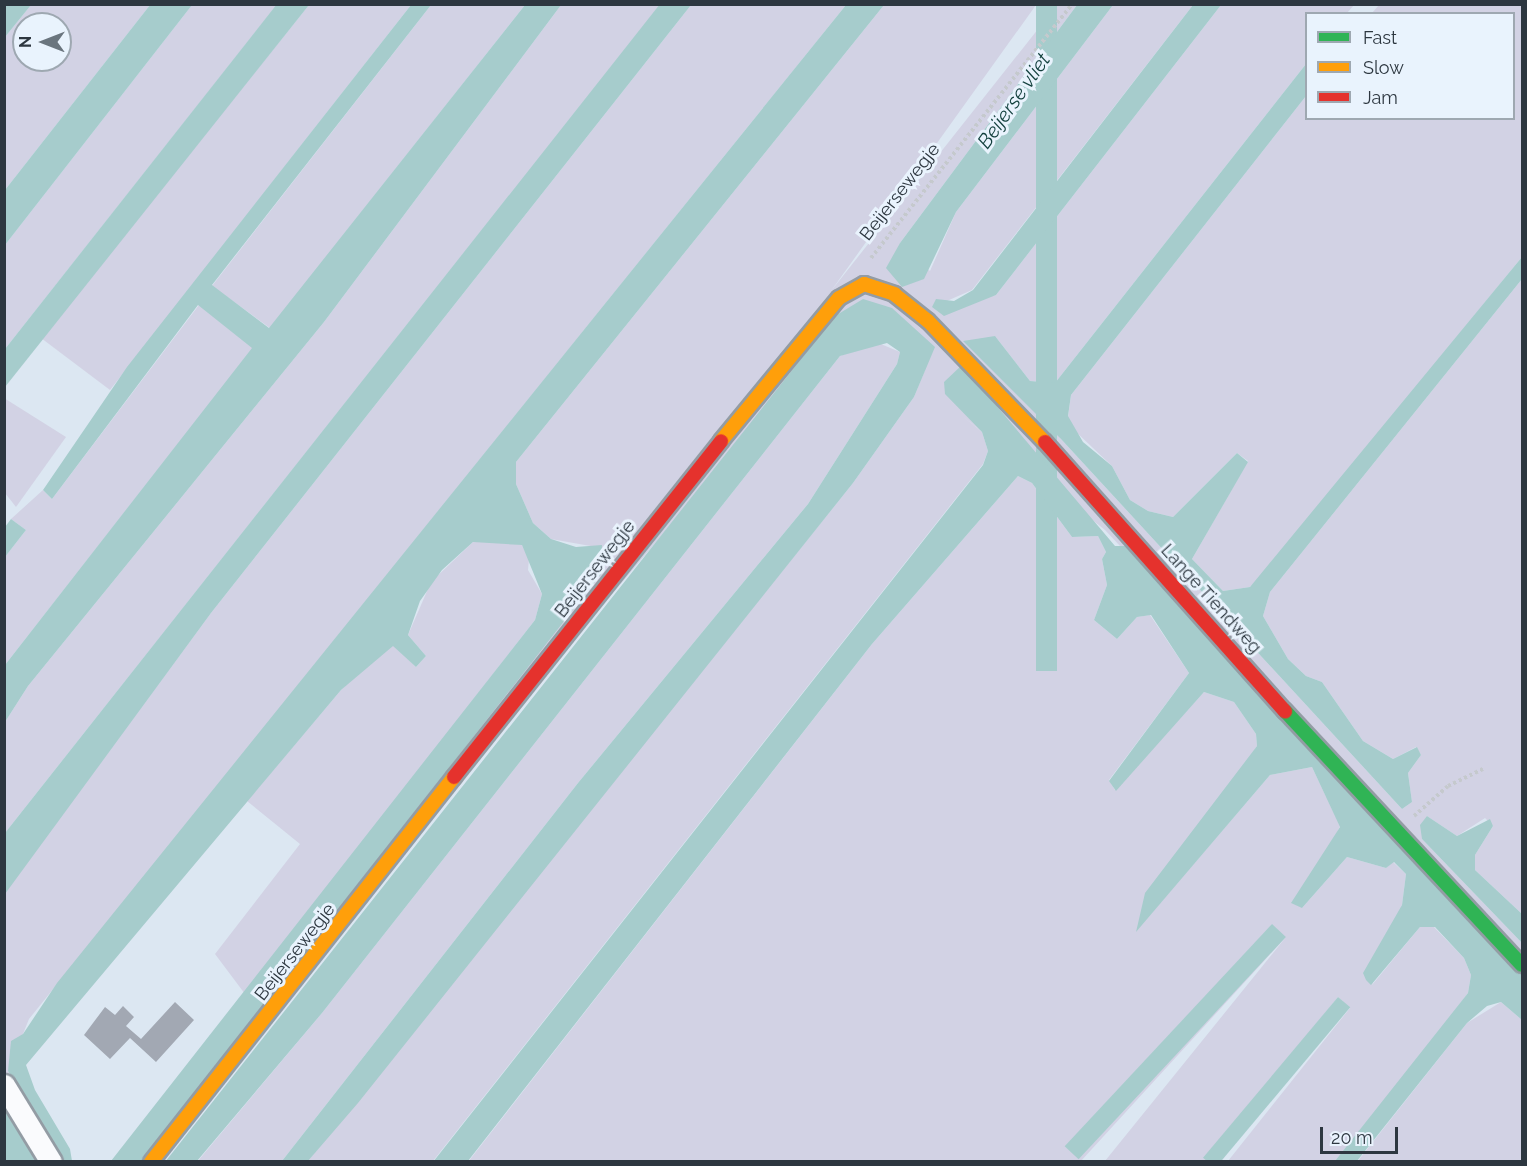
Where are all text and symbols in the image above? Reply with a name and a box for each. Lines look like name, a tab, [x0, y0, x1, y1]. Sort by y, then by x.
north arrow	[12, 12, 72, 72]
legend	[1305, 12, 1515, 120]
text: Fast	[1363, 27, 1397, 48]
text: N	[16, 36, 35, 48]
water label: Beijerse vliet	[972, 49, 1056, 153]
text: Slow	[1363, 57, 1404, 78]
text: Jam	[1363, 87, 1398, 108]
street label: Beijersewegje	[855, 139, 945, 245]
street label: Beijersewegje	[550, 516, 640, 622]
street label: Lange Tiendweg	[1156, 540, 1266, 658]
street label: Beijersewegje	[250, 899, 340, 1005]
scale bar	[1323, 1115, 1401, 1153]
text: 20 m	[1331, 1127, 1373, 1148]

